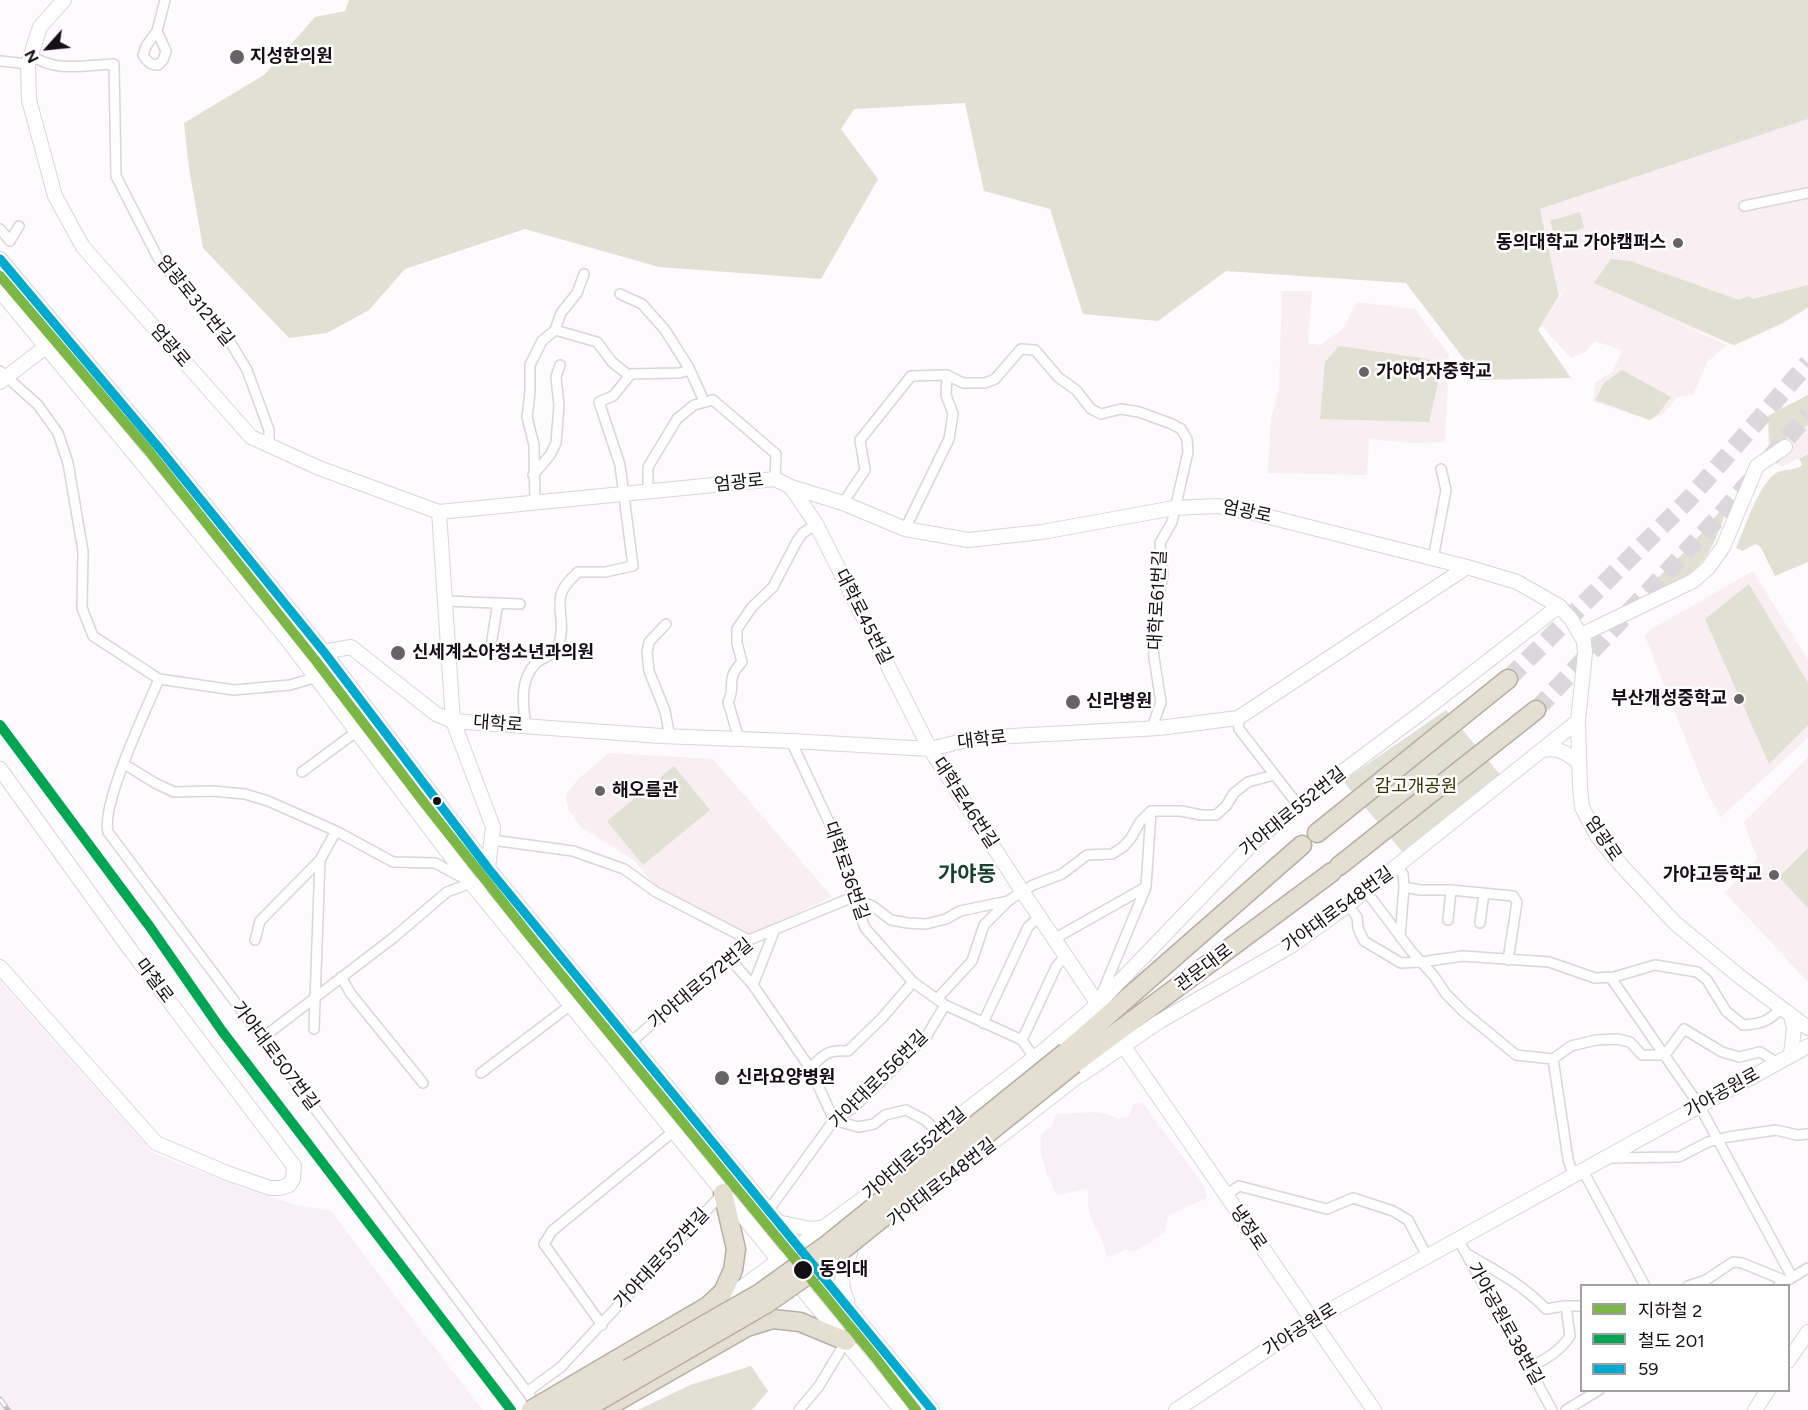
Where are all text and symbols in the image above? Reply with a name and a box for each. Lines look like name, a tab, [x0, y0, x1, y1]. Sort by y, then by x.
north arrow	[18, 18, 78, 78]
place label: 지성한의원	[250, 46, 333, 68]
text: N	[20, 47, 43, 66]
marker: 지성한의원	[228, 48, 246, 66]
place label: 동의대학교 가야캠퍼스	[1496, 232, 1666, 254]
marker: 동의대학교 가야캠퍼스	[1671, 236, 1685, 250]
street label: 엄광로312번길	[152, 251, 238, 351]
street label: 엄광로	[146, 320, 194, 372]
place label: 가야여자중학교	[1376, 361, 1492, 383]
marker: 가야여자중학교	[1357, 365, 1371, 379]
street label: 엄광로	[713, 470, 765, 496]
street label: 엄광로	[1220, 496, 1274, 528]
street label: 대학로61번길	[1145, 549, 1171, 651]
street label: 대학로45번길	[830, 566, 896, 668]
place label: 신세계소아청소년과의원	[412, 642, 594, 664]
marker: 신세계소아청소년과의원	[389, 644, 407, 662]
place label: 부산개성중학교	[1611, 688, 1727, 710]
place label: 신라병원	[1086, 691, 1152, 713]
marker: 부산개성중학교	[1732, 692, 1746, 706]
marker: 신라병원	[1064, 693, 1082, 711]
street label: 대학로	[472, 711, 524, 737]
street label: 대학로	[956, 726, 1008, 754]
street label: 대학로46번길	[928, 753, 1002, 853]
street label: 가야대로552번길	[1236, 763, 1350, 861]
park label: 감고개공원	[1375, 776, 1457, 798]
place label: 해오름관	[612, 780, 678, 802]
marker: 해오름관	[593, 784, 607, 798]
unlabelled marker	[431, 795, 443, 807]
street label: 엄광로	[1580, 812, 1626, 866]
street label: 대학로36번길	[819, 819, 873, 923]
district label: 가야동	[938, 862, 996, 888]
street label: 가야대로548번길	[1278, 862, 1398, 958]
place label: 가야고등학교	[1663, 864, 1762, 886]
marker: 가야고등학교	[1767, 868, 1781, 882]
street label: 가야대로572번길	[644, 934, 758, 1034]
street label: 관문대로	[1171, 939, 1237, 997]
street label: 마철로	[130, 955, 178, 1007]
street label: 가야대로507번길	[227, 997, 323, 1115]
street label: 가야대로556번길	[825, 1026, 933, 1134]
street label: 가야공원로	[1681, 1063, 1763, 1123]
place label: 신라요양병원	[736, 1067, 835, 1089]
marker: 신라요양병원	[713, 1069, 731, 1087]
street label: 가야대로552번길	[859, 1103, 971, 1205]
street label: 가야대로548번길	[883, 1134, 1001, 1232]
street label: 냉정로	[1225, 1201, 1271, 1255]
street label: 가야대로557번길	[610, 1204, 714, 1314]
marker: 동의대	[792, 1259, 814, 1281]
place label: 동의대	[819, 1259, 869, 1281]
street label: 가야공원로38번길	[1462, 1259, 1548, 1389]
legend	[1580, 1284, 1790, 1392]
street label: 가야공원로	[1259, 1299, 1341, 1361]
text: 지하철 2	[1638, 1300, 1702, 1322]
text: 철도 201	[1638, 1330, 1705, 1352]
text: 59	[1638, 1358, 1659, 1380]

